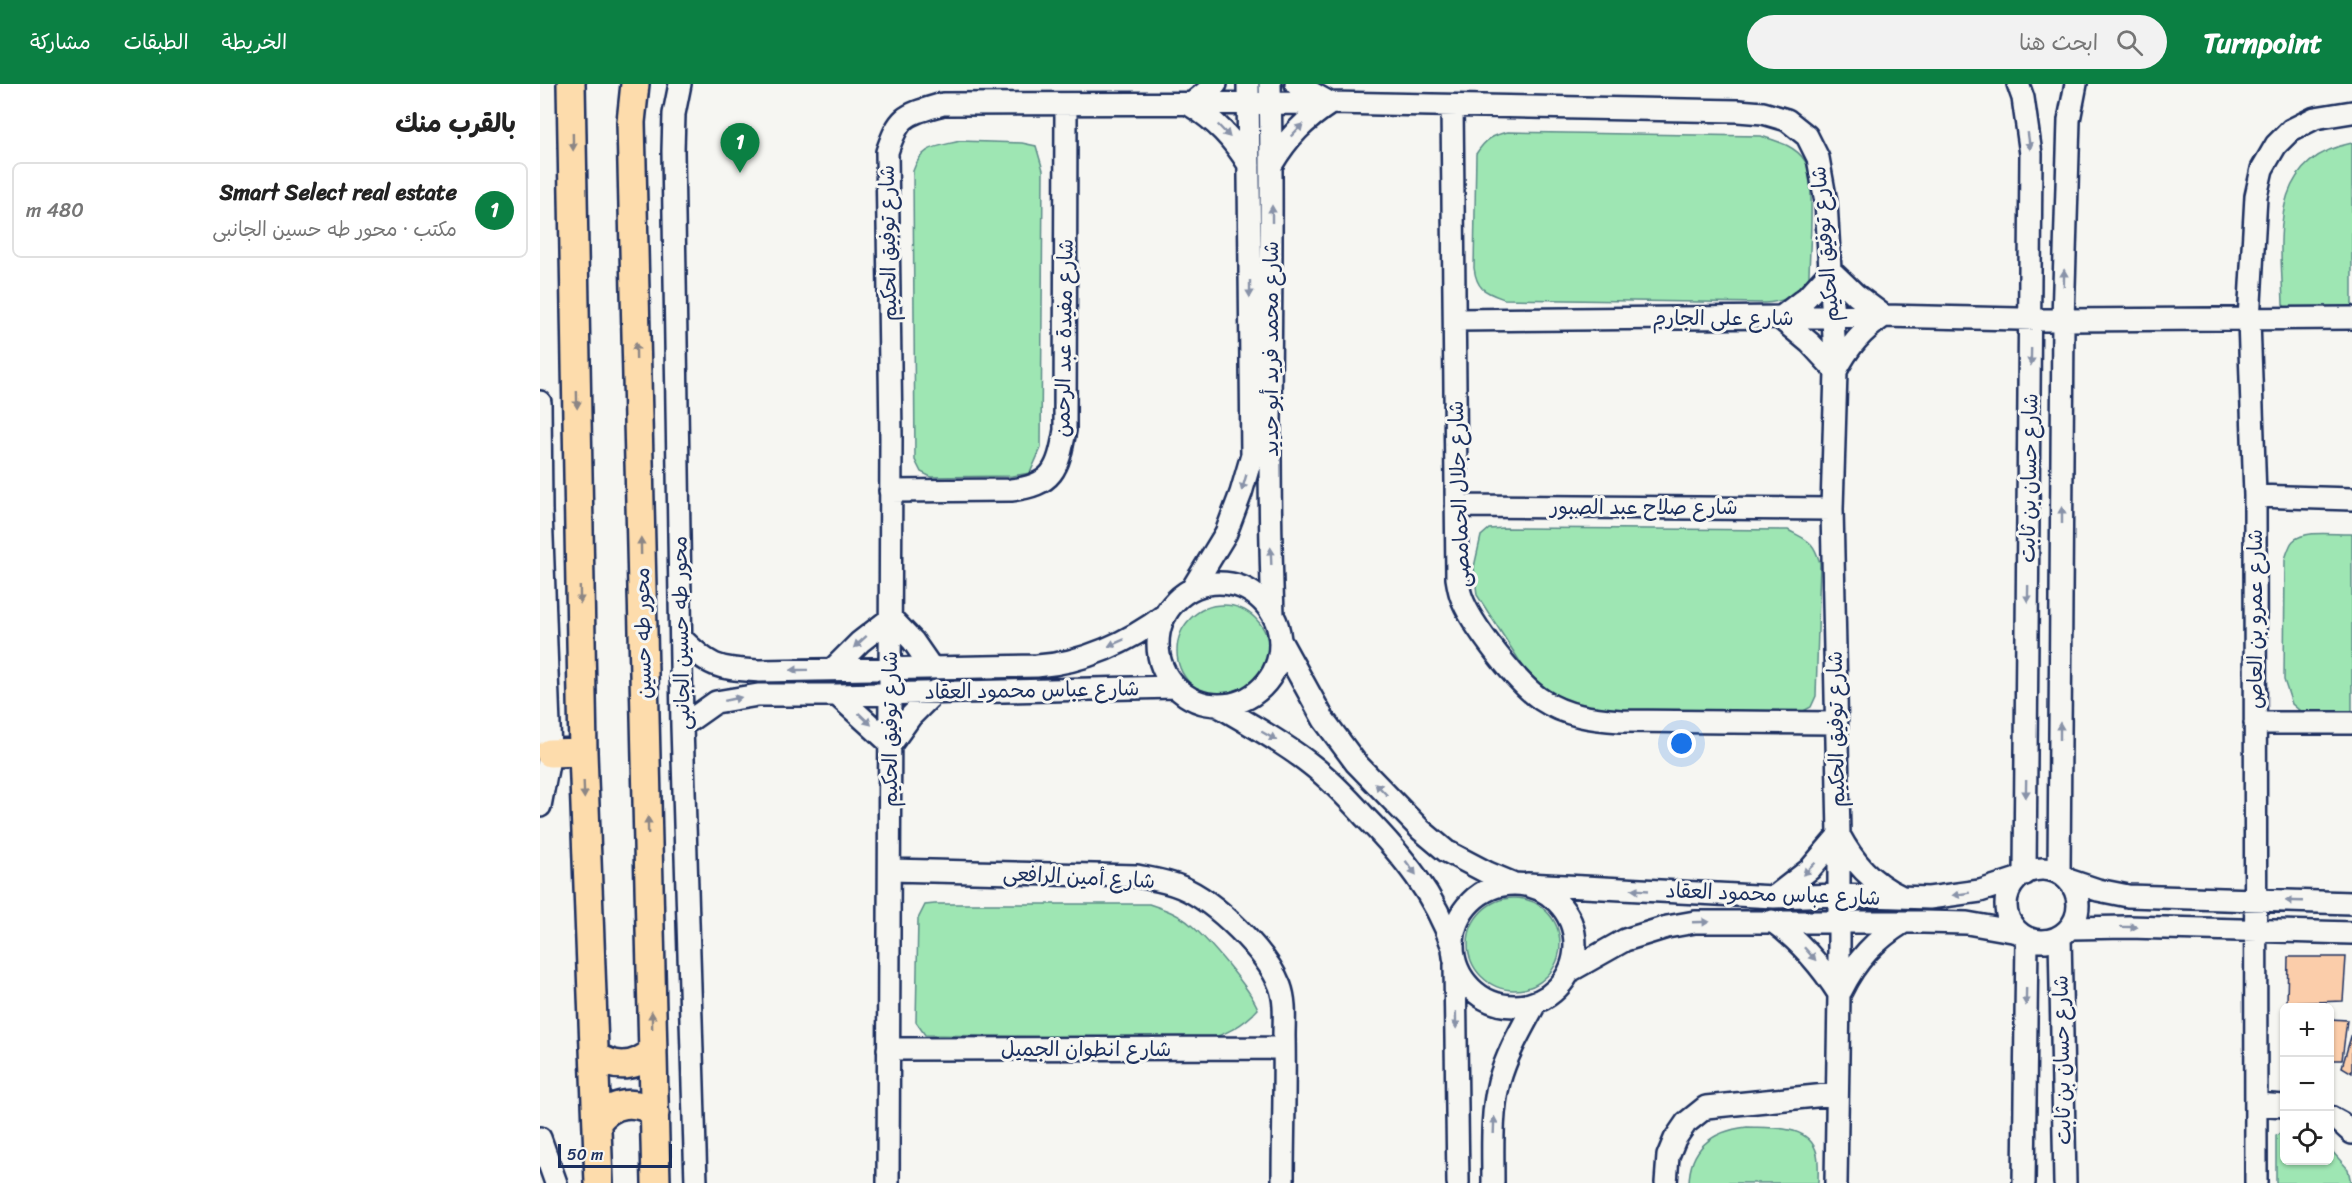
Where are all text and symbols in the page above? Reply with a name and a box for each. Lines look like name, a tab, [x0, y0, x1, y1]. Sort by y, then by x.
search box	[1747, 15, 2167, 69]
text: Turnpoint	[2203, 18, 2322, 67]
text: مشاركة	[30, 23, 91, 61]
text: الطبقات	[124, 23, 189, 61]
text: الخريطة	[222, 23, 287, 61]
text: ابحث هنا	[2019, 23, 2098, 62]
icon: search	[2113, 26, 2146, 59]
text: بالقرب منك	[395, 100, 516, 146]
one-way arrow	[1290, 122, 1304, 137]
pin: 1	[720, 124, 760, 173]
one-way arrow	[1217, 124, 1231, 139]
one-way arrow	[2025, 132, 2034, 151]
one-way arrow	[568, 133, 578, 152]
street label: شارع توفيق الحكيم	[868, 165, 908, 321]
street label: شارع توفيق الحكيم	[1799, 165, 1851, 323]
text: Smart Select real estate	[220, 173, 457, 212]
text: 480 m	[26, 193, 84, 228]
text: 1	[490, 193, 499, 228]
one-way arrow	[1267, 204, 1277, 223]
text: مكتب · محور طه حسين الجانبى	[212, 212, 457, 247]
street label: شارع مفيدة عبد الرحمن	[1043, 238, 1085, 438]
street label: شارع محمد فريد أبو حديد	[1252, 241, 1290, 457]
one-way arrow	[2059, 268, 2069, 287]
one-way arrow	[1245, 280, 1255, 299]
street label: شارع على الجارم	[1652, 299, 1794, 337]
one-way arrow	[632, 341, 641, 360]
one-way arrow	[2026, 348, 2036, 367]
one-way arrow	[572, 391, 582, 410]
street label: شارع حسان بن ثابت	[2009, 393, 2049, 563]
street label: شارع جلال الحمامصى	[1437, 400, 1481, 588]
one-way arrow	[1239, 475, 1248, 493]
street label: شارع صلاح عبد الصبور	[1548, 488, 1738, 526]
one-way arrow	[2057, 505, 2067, 524]
street label: شارع عمرو بن العاص	[2236, 529, 2274, 709]
street label: محور طه حسين الجانبى	[660, 535, 702, 731]
one-way arrow	[636, 536, 646, 555]
one-way arrow	[1266, 546, 1275, 565]
street label: محور طه حسين	[623, 567, 663, 699]
one-way arrow	[2023, 585, 2033, 604]
one-way arrow	[575, 586, 585, 605]
one-way arrow	[853, 635, 868, 649]
one-way arrow	[1106, 638, 1124, 648]
street label: شارع توفيق الحكيم	[871, 651, 909, 807]
street label: شارع توفيق الحكيم	[1816, 651, 1856, 807]
one-way arrow	[790, 665, 809, 675]
street label: شارع عباس محمود العقاد	[924, 669, 1140, 711]
one-way arrow	[723, 694, 742, 703]
one-way arrow	[857, 711, 871, 725]
one-way arrow	[2055, 721, 2065, 740]
your location	[1667, 729, 1696, 758]
one-way arrow	[1261, 731, 1278, 741]
one-way arrow	[2021, 780, 2031, 799]
one-way arrow	[580, 781, 589, 800]
one-way arrow	[1374, 783, 1388, 797]
one-way arrow	[643, 815, 652, 834]
street label: شارع أمين الرافعى	[1002, 854, 1156, 900]
one-way arrow	[1404, 861, 1416, 876]
one-way arrow	[1802, 862, 1817, 876]
street label: شارع عباس محمود العقاد	[1665, 871, 1881, 917]
one-way arrow	[1631, 886, 1650, 895]
one-way arrow	[1951, 890, 1970, 899]
one-way arrow	[2284, 896, 2303, 905]
one-way arrow	[1692, 917, 1711, 926]
one-way arrow	[2120, 922, 2139, 932]
one-way arrow	[1802, 946, 1816, 960]
street label: شارع حسان بن ثابت	[2042, 975, 2082, 1145]
one-way arrow	[2021, 987, 2031, 1006]
map controls	[2280, 1003, 2334, 1165]
button: +	[2280, 1003, 2334, 1057]
one-way arrow	[648, 1010, 657, 1029]
one-way arrow	[1451, 1010, 1461, 1029]
street label: شارع انطوان الجميل	[1001, 1030, 1171, 1068]
button: −	[2280, 1057, 2334, 1111]
button: locate	[2280, 1111, 2334, 1165]
one-way arrow	[1489, 1115, 1498, 1134]
text: 50 m	[567, 1140, 603, 1169]
scale bar	[558, 1141, 672, 1168]

